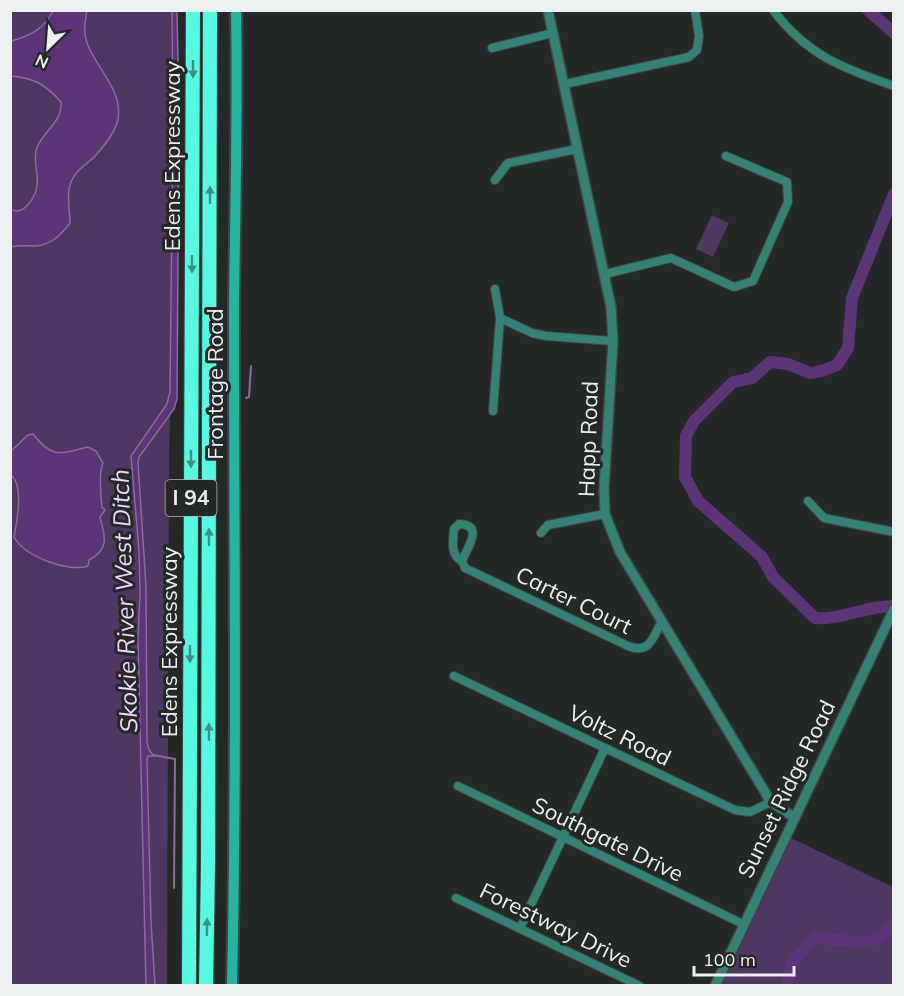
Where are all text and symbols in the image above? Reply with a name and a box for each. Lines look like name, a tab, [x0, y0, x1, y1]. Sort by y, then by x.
north arrow	[18, 18, 78, 78]
text: N	[32, 50, 51, 73]
one-way arrow	[188, 59, 198, 78]
street label: Edens Expressway	[158, 60, 186, 251]
one-way arrow	[205, 186, 215, 205]
one-way arrow	[187, 254, 197, 273]
street label: Frontage Road	[201, 308, 229, 460]
street label: Happ Road	[572, 380, 604, 498]
one-way arrow	[186, 449, 196, 468]
water label: Skokie River West Ditch	[104, 469, 144, 733]
road number: I 94	[166, 480, 216, 516]
one-way arrow	[204, 528, 214, 547]
street label: Edens Expressway	[155, 546, 183, 737]
street label: Carter Court	[511, 560, 637, 640]
one-way arrow	[185, 644, 195, 663]
street label: Sunset Ridge Road	[731, 696, 841, 882]
street label: Voltz Road	[564, 698, 676, 772]
one-way arrow	[204, 723, 213, 742]
street label: Southgate Drive	[528, 790, 688, 888]
street label: Forestway Drive	[475, 876, 637, 974]
one-way arrow	[202, 918, 212, 937]
scale bar	[694, 939, 794, 977]
text: 100 m	[703, 948, 756, 971]

